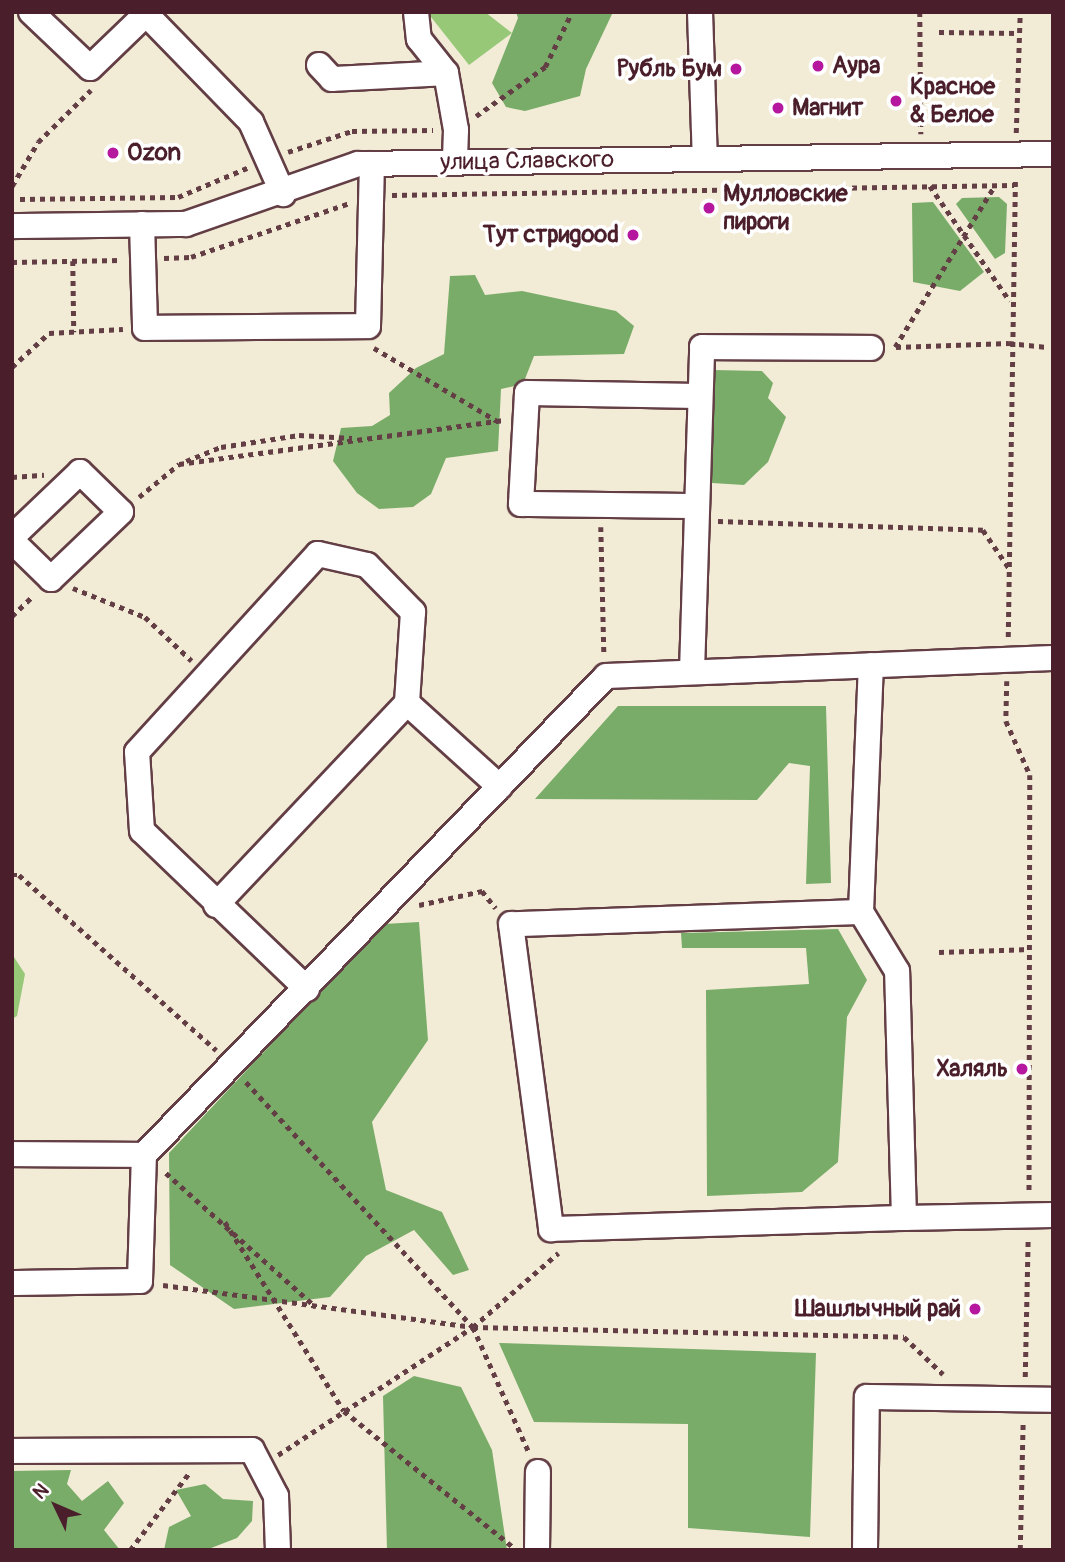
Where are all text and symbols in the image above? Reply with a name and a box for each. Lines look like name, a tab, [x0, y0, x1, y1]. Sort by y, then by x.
place label: Аура	[832, 52, 880, 80]
place label: Рубль Бум	[617, 55, 722, 83]
marker: Аура	[810, 58, 826, 74]
marker: Рубль Бум	[728, 61, 744, 77]
place label: Красное & Белое	[910, 73, 995, 129]
marker: Красное & Белое	[888, 93, 904, 109]
place label: Магнит	[792, 94, 863, 122]
marker: Магнит	[770, 100, 786, 116]
place label: Ozon	[127, 139, 181, 167]
marker: Ozon	[105, 145, 121, 161]
street label: улица Славского	[440, 145, 614, 177]
place label: Мулловские пироги	[723, 180, 848, 236]
marker: Мулловские пироги	[701, 200, 717, 216]
place label: Тут стриgood	[483, 221, 619, 249]
marker: Тут стриgood	[625, 227, 641, 243]
place label: Халяль	[936, 1055, 1008, 1083]
marker: Халяль	[1014, 1061, 1030, 1077]
place label: Шашлычный рай	[795, 1295, 961, 1323]
marker: Шашлычный рай	[967, 1301, 983, 1317]
north arrow	[21, 1471, 91, 1541]
text: N	[28, 1478, 54, 1504]

